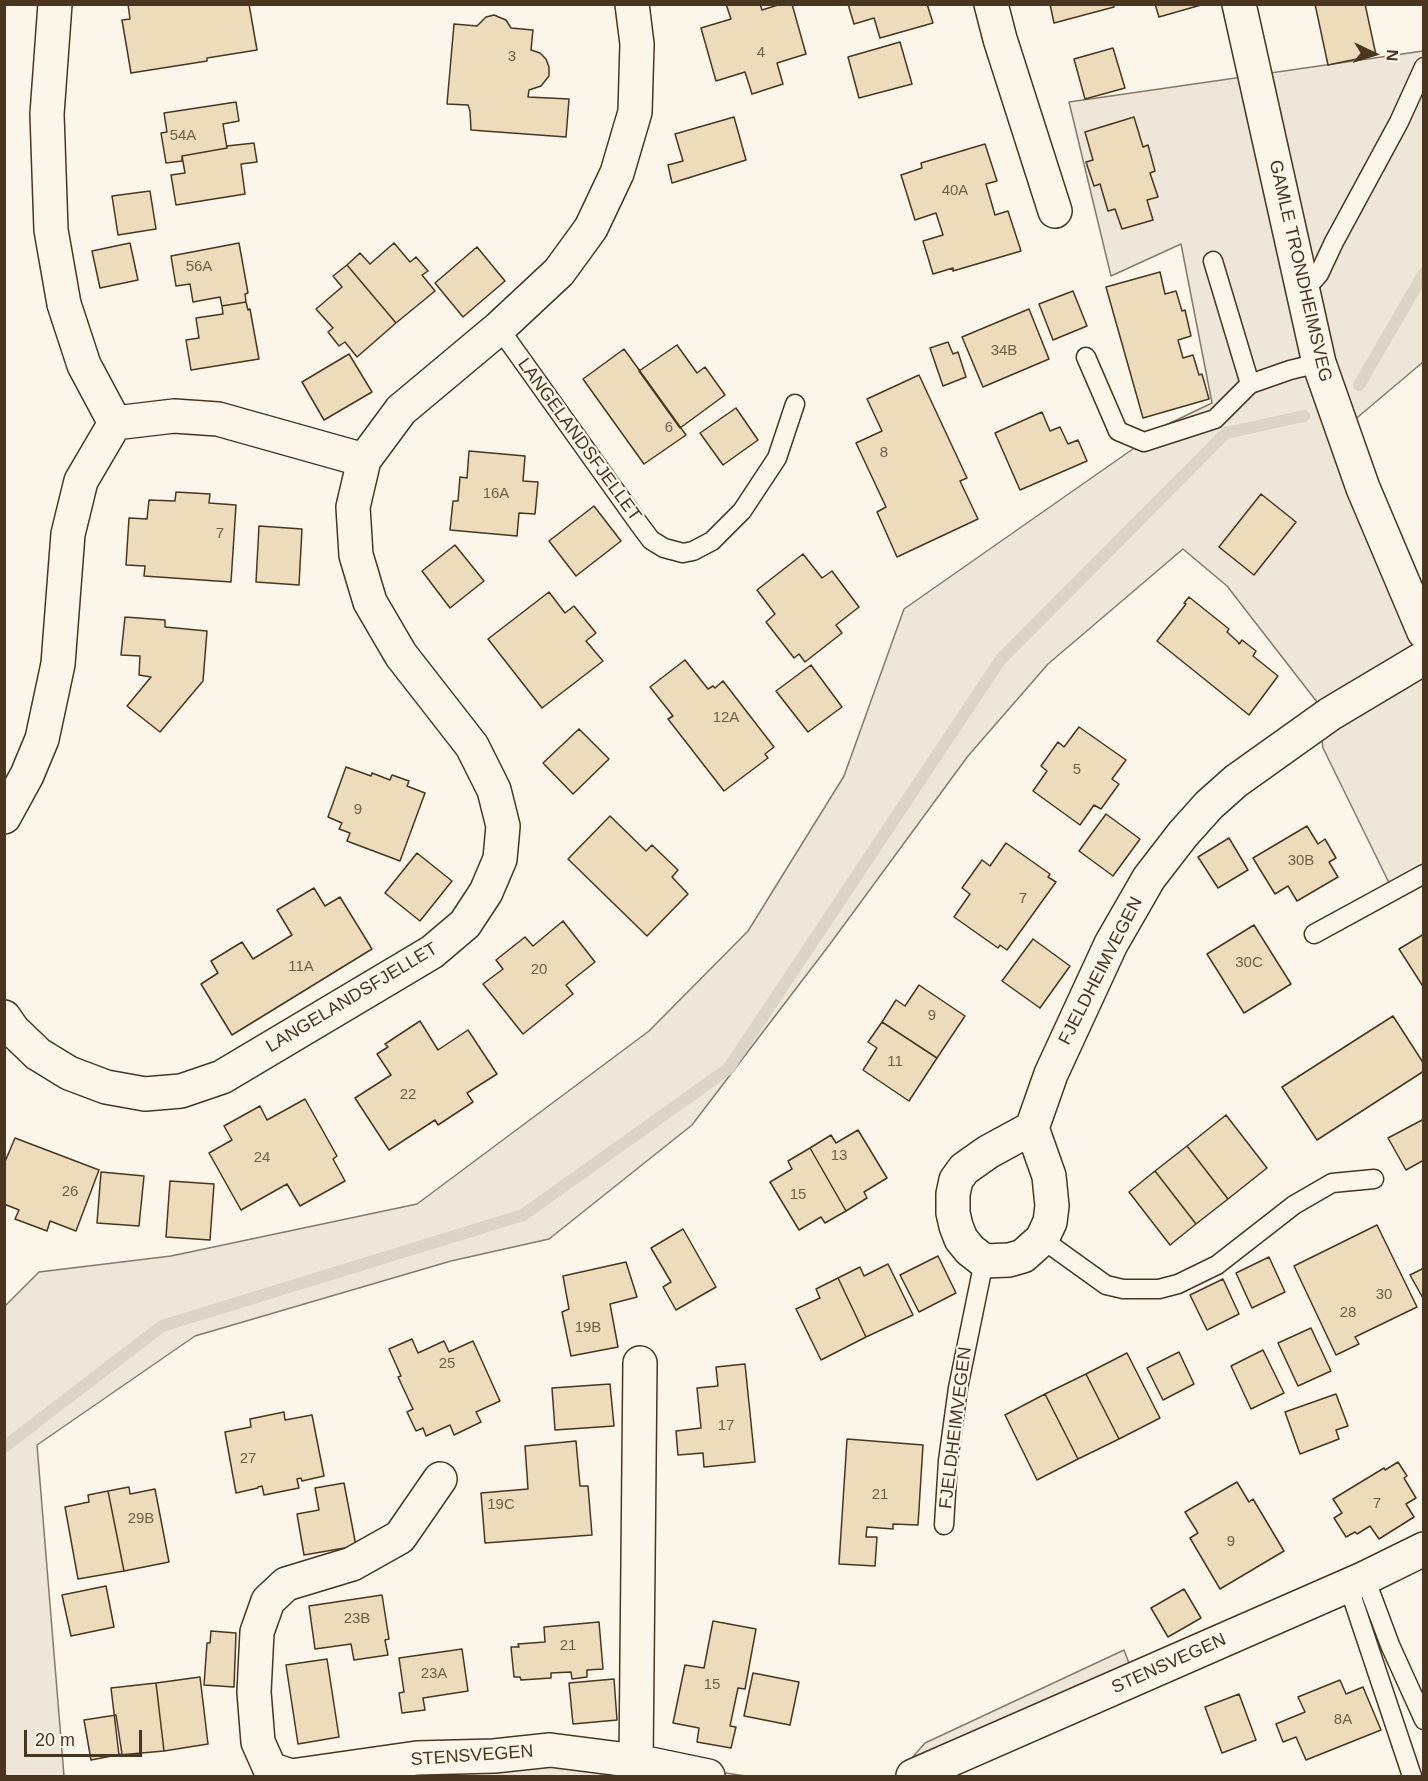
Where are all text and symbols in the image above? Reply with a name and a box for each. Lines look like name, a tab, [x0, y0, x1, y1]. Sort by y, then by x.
north arrow	[1344, 24, 1404, 84]
house number: 4	[757, 44, 765, 62]
house number: 3	[508, 48, 516, 66]
text: N	[1384, 49, 1401, 62]
house number: 54A	[170, 127, 196, 145]
street label: GAMLE TRONDHEIMSVEG	[1264, 158, 1336, 384]
house number: 40A	[942, 182, 968, 200]
house number: 56A	[186, 258, 212, 276]
house number: 34B	[991, 342, 1017, 360]
street label: LANGELANDSFJELLET	[513, 354, 645, 526]
house number: 6	[665, 419, 673, 437]
house number: 8	[880, 444, 888, 462]
house number: 16A	[483, 485, 509, 503]
house number: 7	[216, 525, 224, 543]
house number: 12A	[713, 709, 739, 727]
house number: 5	[1073, 761, 1081, 779]
house number: 9	[354, 801, 362, 819]
house number: 30B	[1288, 852, 1314, 870]
house number: 7	[1019, 890, 1027, 908]
street label: FJELDHEIMVEGEN	[1054, 893, 1148, 1049]
street label: LANGELANDSFJELLET	[262, 938, 442, 1058]
house number: 30C	[1235, 954, 1263, 972]
house number: 11A	[288, 958, 314, 976]
house number: 20	[531, 961, 547, 979]
house number: 9	[928, 1007, 936, 1025]
house number: 11	[887, 1053, 903, 1071]
house number: 22	[400, 1086, 416, 1104]
house number: 13	[831, 1147, 847, 1165]
house number: 24	[254, 1149, 270, 1167]
house number: 26	[62, 1183, 78, 1201]
house number: 15	[790, 1186, 806, 1204]
house number: 30	[1376, 1286, 1392, 1304]
house number: 28	[1340, 1304, 1356, 1322]
house number: 19B	[575, 1319, 601, 1337]
street label: FJELDHEIMVEGEN	[935, 1346, 977, 1510]
house number: 25	[439, 1355, 455, 1373]
house number: 17	[718, 1417, 734, 1435]
house number: 27	[240, 1450, 256, 1468]
house number: 21	[872, 1486, 888, 1504]
house number: 7	[1373, 1495, 1381, 1513]
house number: 19C	[487, 1496, 515, 1514]
house number: 29B	[128, 1510, 154, 1528]
house number: 9	[1227, 1533, 1235, 1551]
house number: 23B	[344, 1610, 370, 1628]
street label: STENSVEGEN	[1108, 1629, 1230, 1699]
house number: 21	[560, 1637, 576, 1655]
house number: 23A	[421, 1665, 447, 1683]
house number: 15	[704, 1676, 720, 1694]
house number: 8A	[1334, 1711, 1352, 1729]
scale bar	[27, 1718, 146, 1756]
text: 20 m	[35, 1730, 75, 1750]
street label: STENSVEGEN	[410, 1741, 534, 1771]

